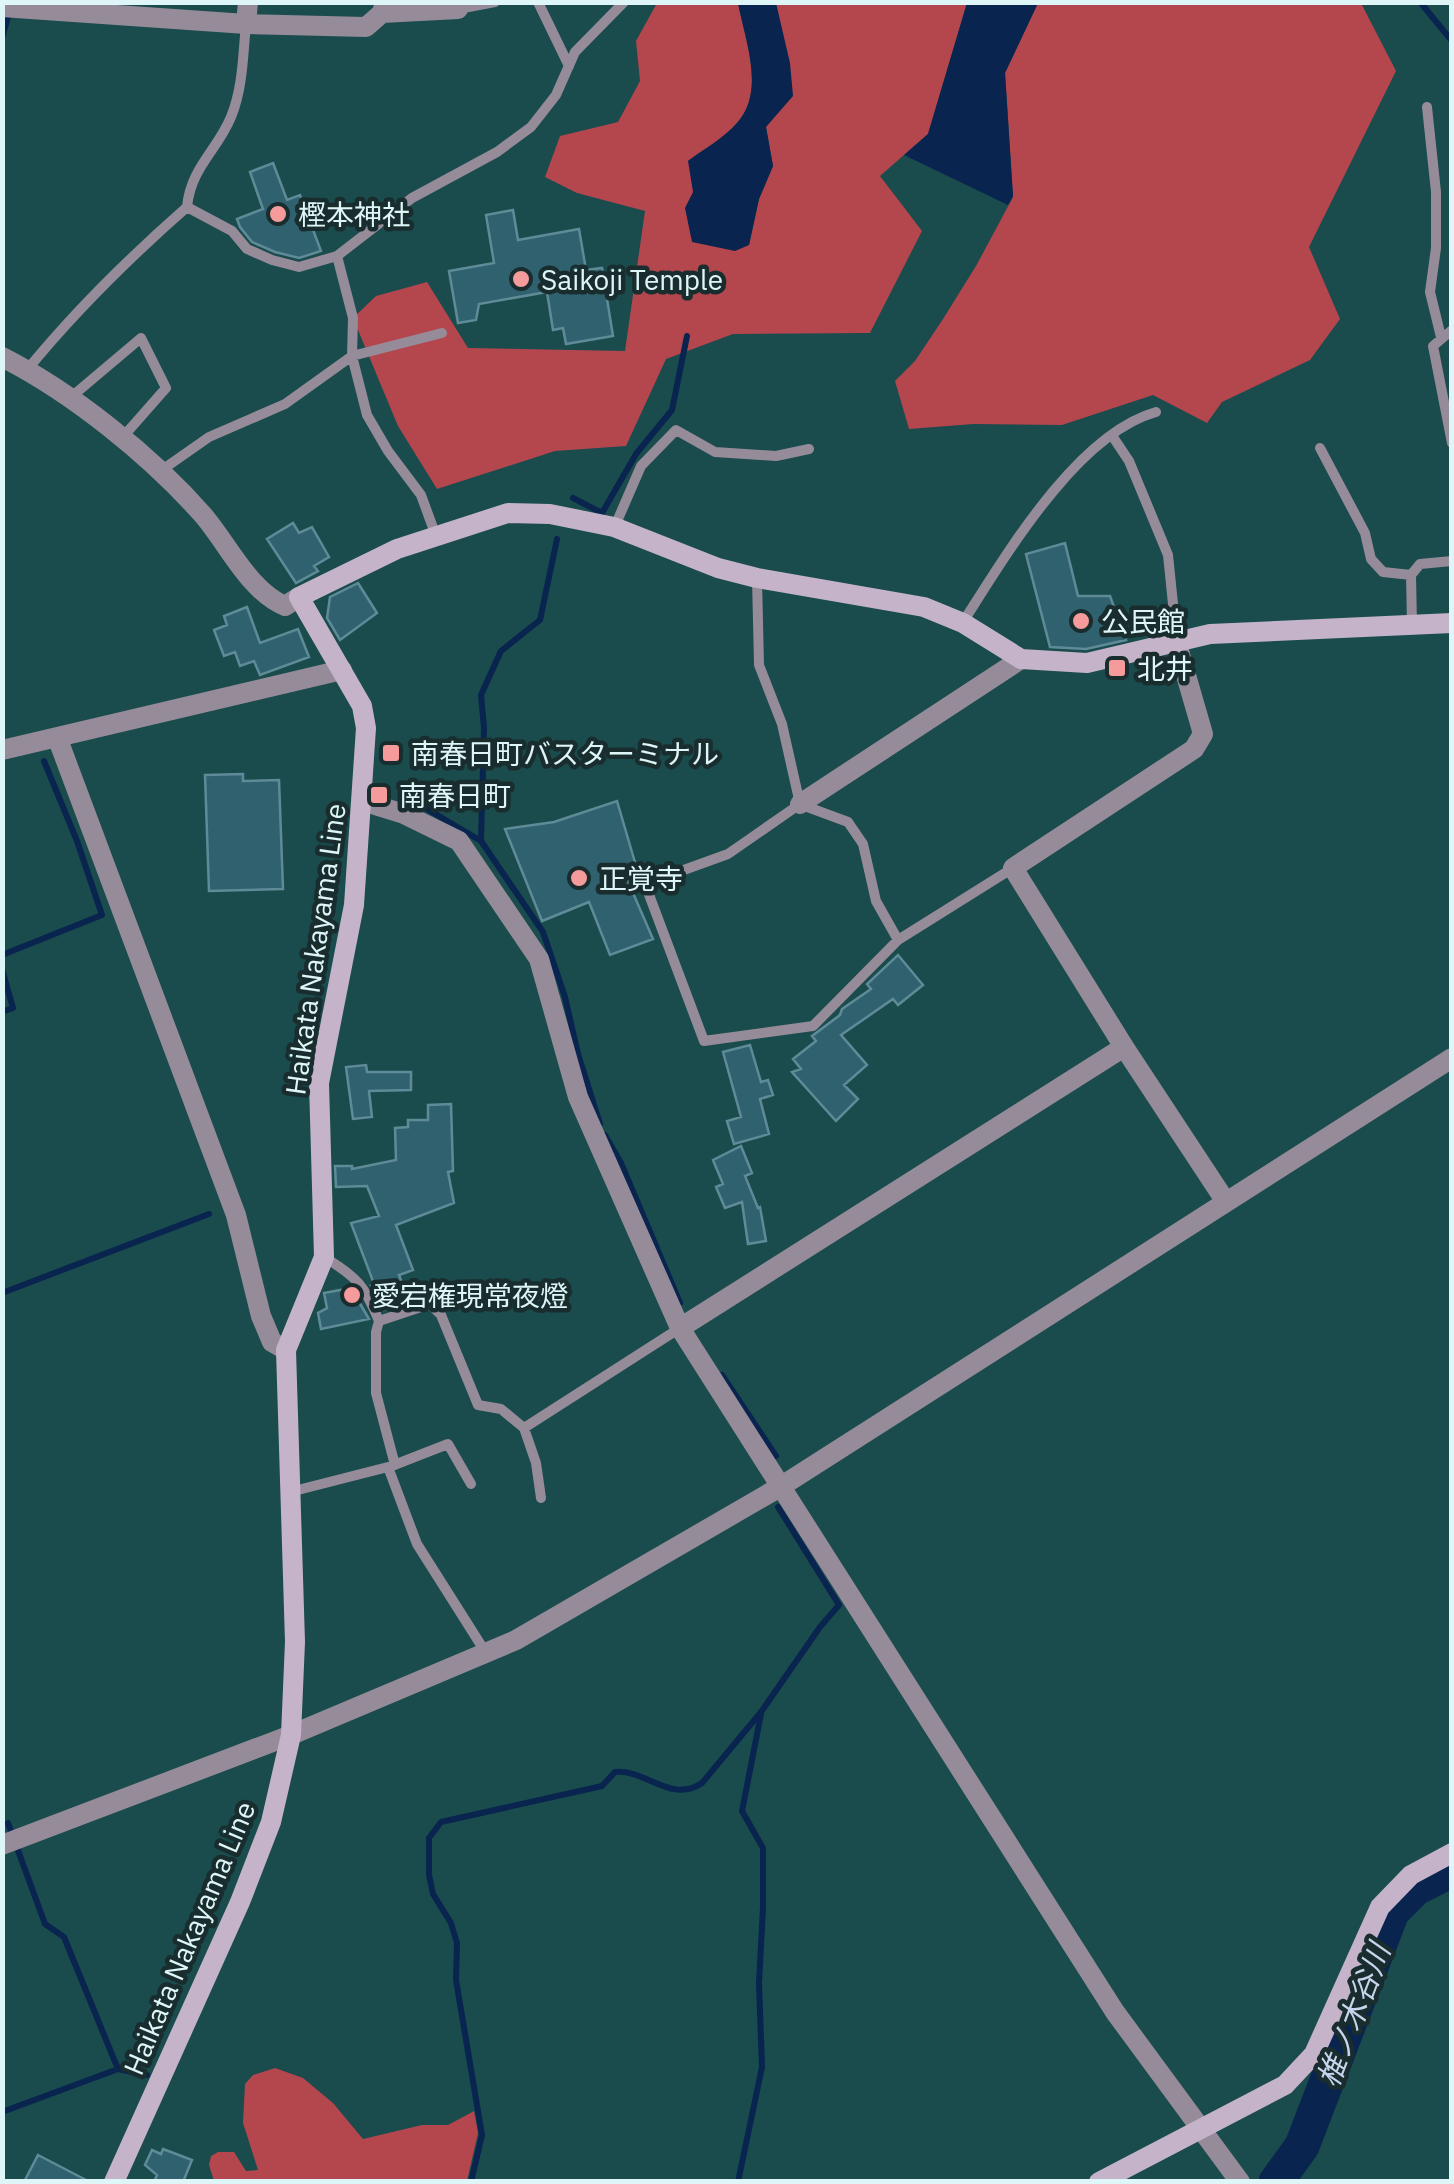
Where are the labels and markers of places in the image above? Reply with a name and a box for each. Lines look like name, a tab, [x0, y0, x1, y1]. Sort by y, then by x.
place label: 樫本神社	[298, 196, 410, 233]
marker: 樫本神社	[267, 203, 289, 225]
place label: Saikoji Temple	[541, 261, 723, 298]
marker: Saikoji Temple	[510, 268, 532, 290]
place label: 公民館	[1101, 603, 1185, 640]
marker: 公民館	[1070, 610, 1092, 632]
place label: 北井	[1137, 650, 1193, 687]
marker: 北井	[1106, 657, 1128, 679]
place label: 南春日町バスターミナル	[411, 735, 719, 772]
marker: 南春日町バスターミナル	[380, 742, 402, 764]
place label: 南春日町	[399, 777, 511, 814]
marker: 南春日町	[368, 784, 390, 806]
place label: 正覚寺	[599, 860, 683, 897]
marker: 正覚寺	[568, 867, 590, 889]
place label: 愛宕権現常夜燈	[372, 1277, 568, 1314]
marker: 愛宕権現常夜燈	[341, 1284, 363, 1306]

